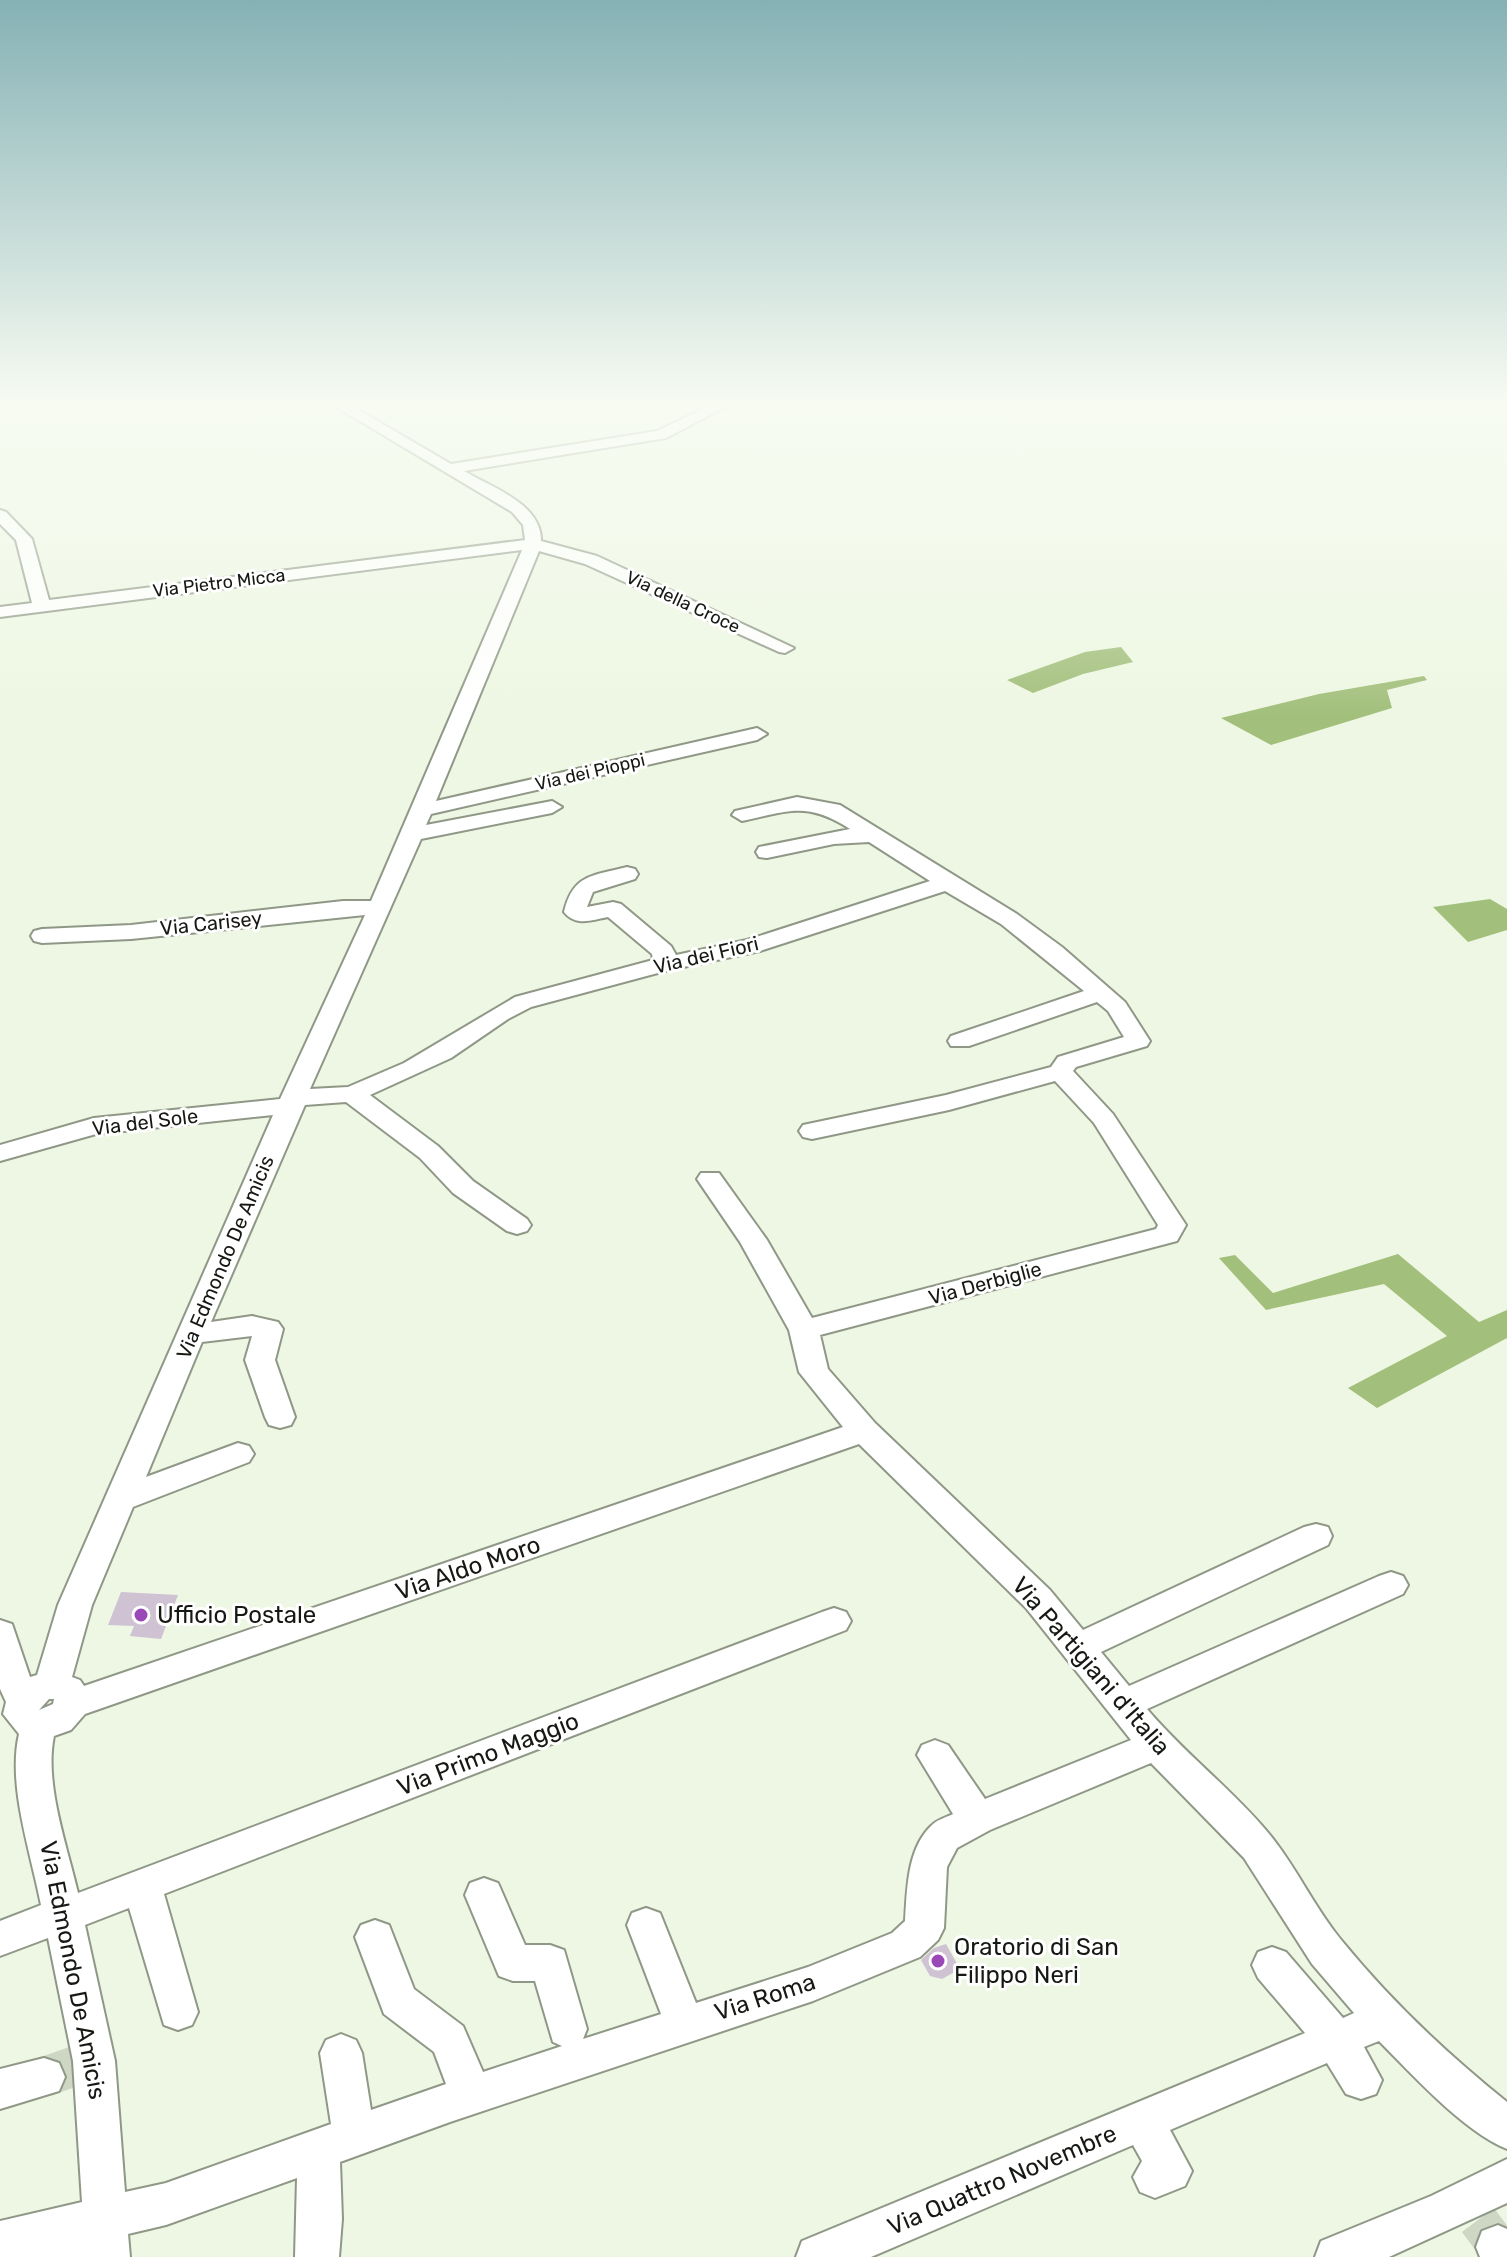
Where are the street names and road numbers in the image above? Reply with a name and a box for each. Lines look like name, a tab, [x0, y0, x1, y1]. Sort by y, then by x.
street label: Via Pietro Micca	[152, 564, 286, 602]
street label: Via della Croce	[622, 566, 744, 638]
street label: Via dei Pioppi	[533, 749, 647, 795]
street label: Via Carisey	[159, 906, 263, 940]
street label: Via dei Fiori	[651, 931, 761, 979]
street label: Via del Sole	[91, 1104, 199, 1140]
street label: Via Edmondo De Amicis	[171, 1152, 279, 1362]
street label: Via Derbiglie	[926, 1256, 1044, 1310]
street label: Via Aldo Moro	[392, 1530, 544, 1606]
street label: Via Partigiani d'Italia	[1006, 1571, 1176, 1761]
street label: Via Primo Maggio	[393, 1706, 583, 1802]
street label: Via Edmondo De Amicis	[34, 1838, 112, 2102]
street label: Via Roma	[711, 1968, 819, 2026]
street label: Via Quattro Novembre	[883, 2119, 1121, 2241]

